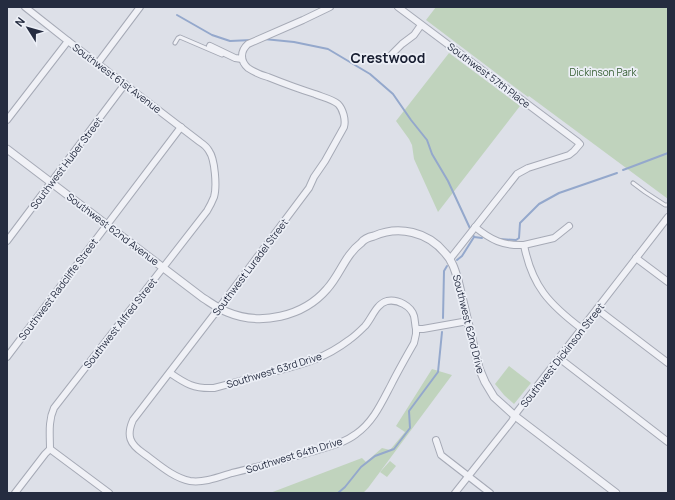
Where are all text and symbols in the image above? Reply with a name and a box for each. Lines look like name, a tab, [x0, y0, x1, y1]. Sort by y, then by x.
north arrow	[8, 8, 48, 48]
text: N	[11, 14, 28, 29]
street label: Southwest 57th Place	[445, 39, 533, 111]
street label: Southwest 61st Avenue	[70, 40, 164, 116]
district label: Crestwood	[351, 48, 425, 67]
park label: Dickinson Park	[570, 65, 637, 79]
street label: Southwest Huber Street	[27, 114, 105, 212]
street label: Southwest 62nd Avenue	[64, 190, 162, 269]
street label: Southwest Luradel Street	[209, 216, 291, 318]
street label: Southwest Radcliffe Street	[15, 235, 101, 343]
street label: Southwest 62nd Drive	[450, 273, 488, 375]
street label: Southwest Alfred Street	[80, 275, 160, 371]
street label: Southwest Dickinson Street	[517, 300, 607, 410]
street label: Southwest 63rd Drive	[225, 349, 324, 391]
street label: Southwest 64th Drive	[244, 434, 344, 476]

